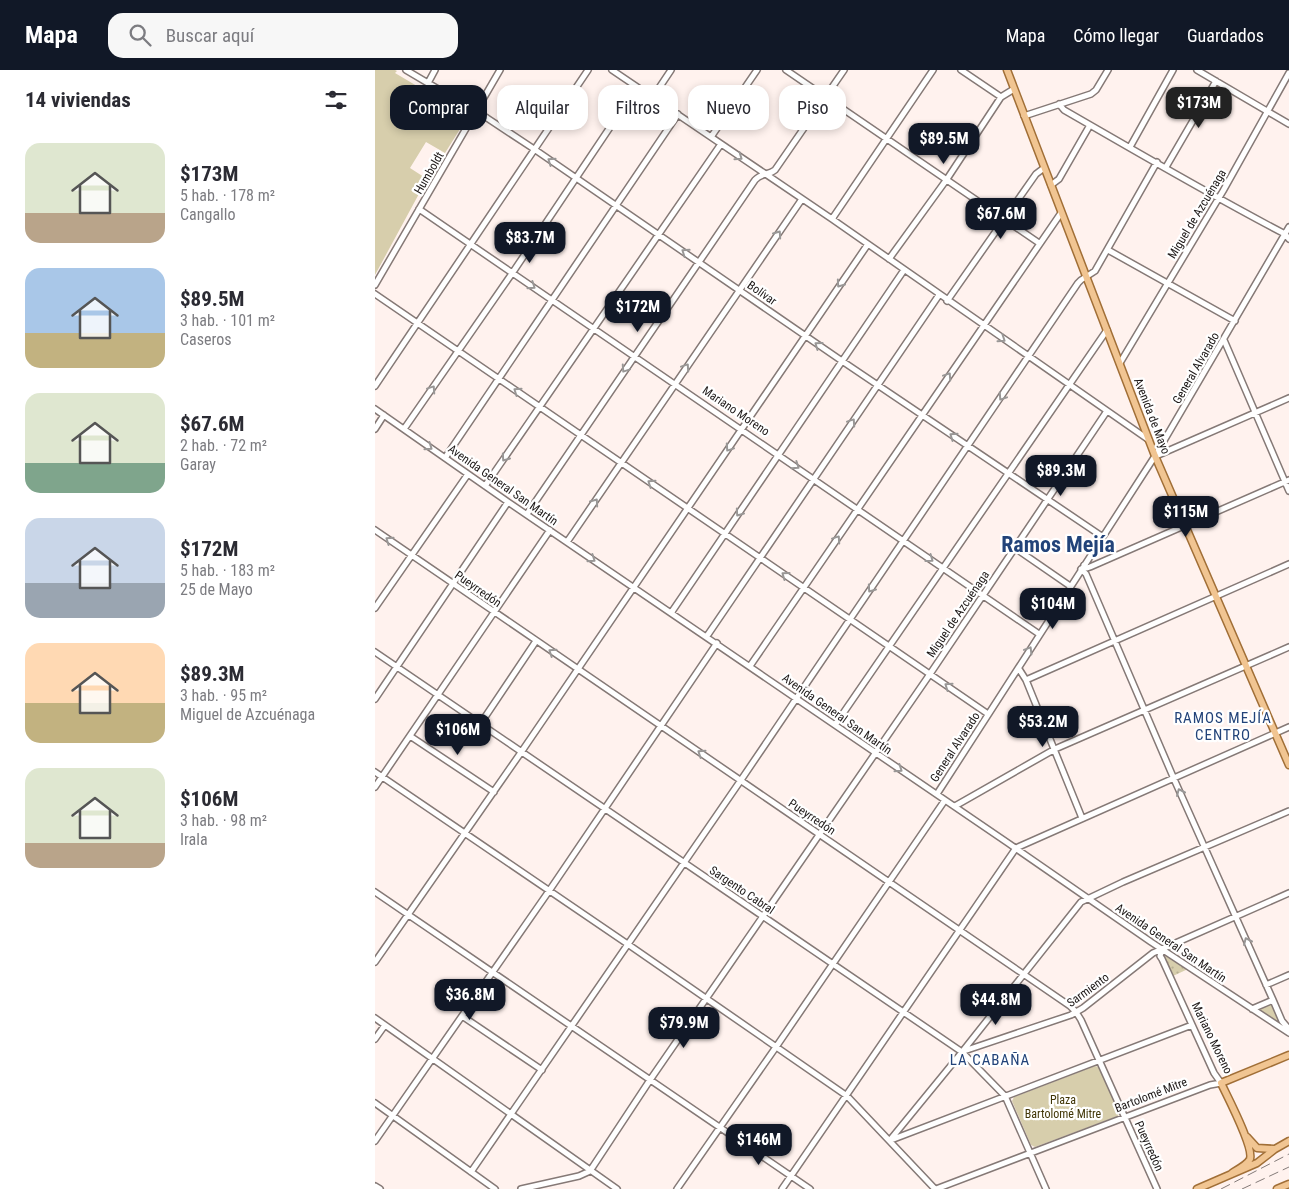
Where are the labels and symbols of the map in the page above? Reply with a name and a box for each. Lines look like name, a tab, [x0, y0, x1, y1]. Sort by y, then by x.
pin: $173M	[1164, 87, 1234, 129]
pin: $89.5M	[903, 122, 985, 165]
street label: Humboldt	[411, 149, 447, 197]
one-way arrow	[733, 151, 743, 160]
one-way arrow	[547, 158, 556, 167]
street label: Miguel de Azcuénaga	[1165, 167, 1229, 261]
pin: $67.6M	[960, 198, 1042, 240]
pin: $83.7M	[489, 222, 571, 264]
one-way arrow	[772, 230, 781, 239]
one-way arrow	[681, 249, 691, 258]
street label: Bolívar	[745, 278, 780, 308]
one-way arrow	[837, 278, 846, 288]
one-way arrow	[527, 279, 536, 289]
pin: $172M	[603, 290, 673, 333]
street label: General Alvarado	[1170, 330, 1222, 406]
one-way arrow	[996, 333, 1006, 342]
one-way arrow	[815, 342, 824, 351]
one-way arrow	[622, 363, 631, 373]
one-way arrow	[680, 364, 689, 373]
one-way arrow	[942, 372, 951, 382]
street label: Avenida de Mayo	[1131, 376, 1173, 456]
street label: Mariano Moreno	[700, 383, 772, 439]
one-way arrow	[426, 385, 435, 395]
one-way arrow	[513, 388, 523, 397]
one-way arrow	[999, 391, 1008, 401]
one-way arrow	[846, 418, 855, 428]
one-way arrow	[949, 433, 959, 442]
one-way arrow	[423, 441, 433, 450]
street label: Avenida General San Martín	[445, 442, 561, 528]
one-way arrow	[726, 442, 735, 451]
one-way arrow	[502, 452, 511, 462]
pin: $89.3M	[1020, 454, 1102, 497]
one-way arrow	[790, 460, 800, 469]
one-way arrow	[647, 480, 657, 489]
pin: $115M	[1151, 496, 1221, 538]
one-way arrow	[589, 498, 598, 508]
one-way arrow	[736, 507, 745, 517]
district label: Ramos Mejía	[1001, 532, 1115, 557]
one-way arrow	[831, 535, 840, 545]
one-way arrow	[385, 537, 395, 546]
one-way arrow	[586, 553, 596, 562]
one-way arrow	[924, 553, 933, 562]
street label: Pueyrredón	[452, 568, 504, 610]
street label: Miguel de Azcuénaga	[924, 568, 992, 660]
one-way arrow	[781, 572, 791, 581]
one-way arrow	[868, 583, 877, 593]
pin: $104M	[1018, 588, 1088, 630]
one-way arrow	[1023, 647, 1033, 656]
one-way arrow	[548, 648, 557, 658]
street label: Avenida General San Martín	[779, 671, 895, 757]
one-way arrow	[944, 683, 954, 692]
pin: $53.2M	[1002, 706, 1084, 748]
street label: General Alvarado	[927, 709, 983, 785]
district label: RAMOS MEJÍA CENTRO	[1174, 709, 1272, 744]
pin: $106M	[423, 714, 493, 756]
one-way arrow	[697, 750, 706, 759]
one-way arrow	[894, 763, 903, 772]
one-way arrow	[1176, 788, 1186, 797]
street label: Pueyrredón	[786, 796, 838, 838]
street label: Sargento Cabral	[707, 863, 777, 917]
street label: Avenida General San Martín	[1113, 901, 1229, 985]
one-way arrow	[1242, 937, 1253, 946]
street label: Sarmiento	[1064, 970, 1112, 1010]
pin: $36.8M	[429, 978, 511, 1021]
pin: $44.8M	[955, 984, 1037, 1026]
street label: Mariano Moreno	[1189, 1000, 1235, 1076]
pin: $79.9M	[643, 1006, 725, 1049]
district label: LA CABAÑA	[950, 1051, 1030, 1069]
street label: Bartolomé Mitre	[1113, 1075, 1190, 1115]
park label: Plaza Bartolomé Mitre	[1025, 1093, 1102, 1121]
street label: Pueyrredón	[1132, 1119, 1166, 1174]
pin: $146M	[724, 1124, 794, 1166]

